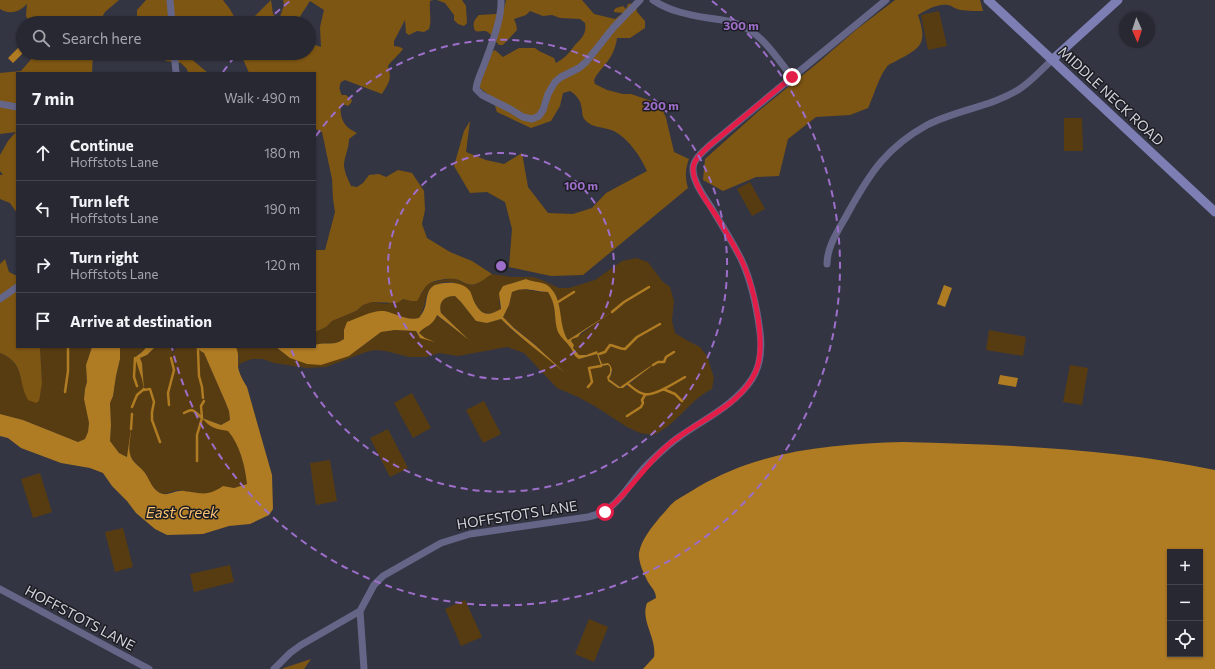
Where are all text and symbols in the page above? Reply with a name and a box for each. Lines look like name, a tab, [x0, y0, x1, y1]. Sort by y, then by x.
north arrow	[1119, 12, 1155, 48]
search box	[16, 16, 316, 60]
text: 300 m	[723, 18, 759, 32]
icon: search	[30, 27, 52, 49]
text: Search here	[62, 29, 141, 47]
street label: MIDDLE NECK ROAD	[1055, 42, 1167, 149]
route end	[783, 68, 801, 86]
text: 7 min	[32, 88, 74, 109]
text: Walk · 490 m	[224, 90, 300, 106]
text: 200 m	[643, 98, 679, 112]
text: Continue	[70, 136, 134, 154]
icon: ahead	[32, 142, 54, 164]
text: 180 m	[264, 145, 300, 161]
text: Hoffstots Lane	[70, 154, 158, 170]
text: 100 m	[564, 178, 598, 192]
text: Turn left	[70, 192, 129, 210]
icon: left	[32, 198, 54, 220]
text: 190 m	[264, 201, 300, 217]
text: Hoffstots Lane	[70, 210, 158, 226]
text: Turn right	[70, 248, 139, 266]
icon: right	[32, 254, 54, 276]
text: 120 m	[265, 257, 300, 273]
centre of rings	[494, 259, 508, 273]
text: Hoffstots Lane	[70, 266, 158, 282]
icon: arrive	[32, 310, 54, 332]
text: Arrive at destination	[70, 312, 212, 330]
street label: HOFFSTOTS LANE	[455, 497, 578, 532]
water label: East Creek	[146, 503, 219, 521]
route start	[596, 503, 614, 521]
map controls	[1167, 549, 1203, 657]
button: +	[1167, 549, 1203, 585]
street label: HOFFSTOTS LANE	[22, 581, 138, 654]
button: −	[1167, 585, 1203, 621]
button: locate	[1167, 621, 1203, 657]

